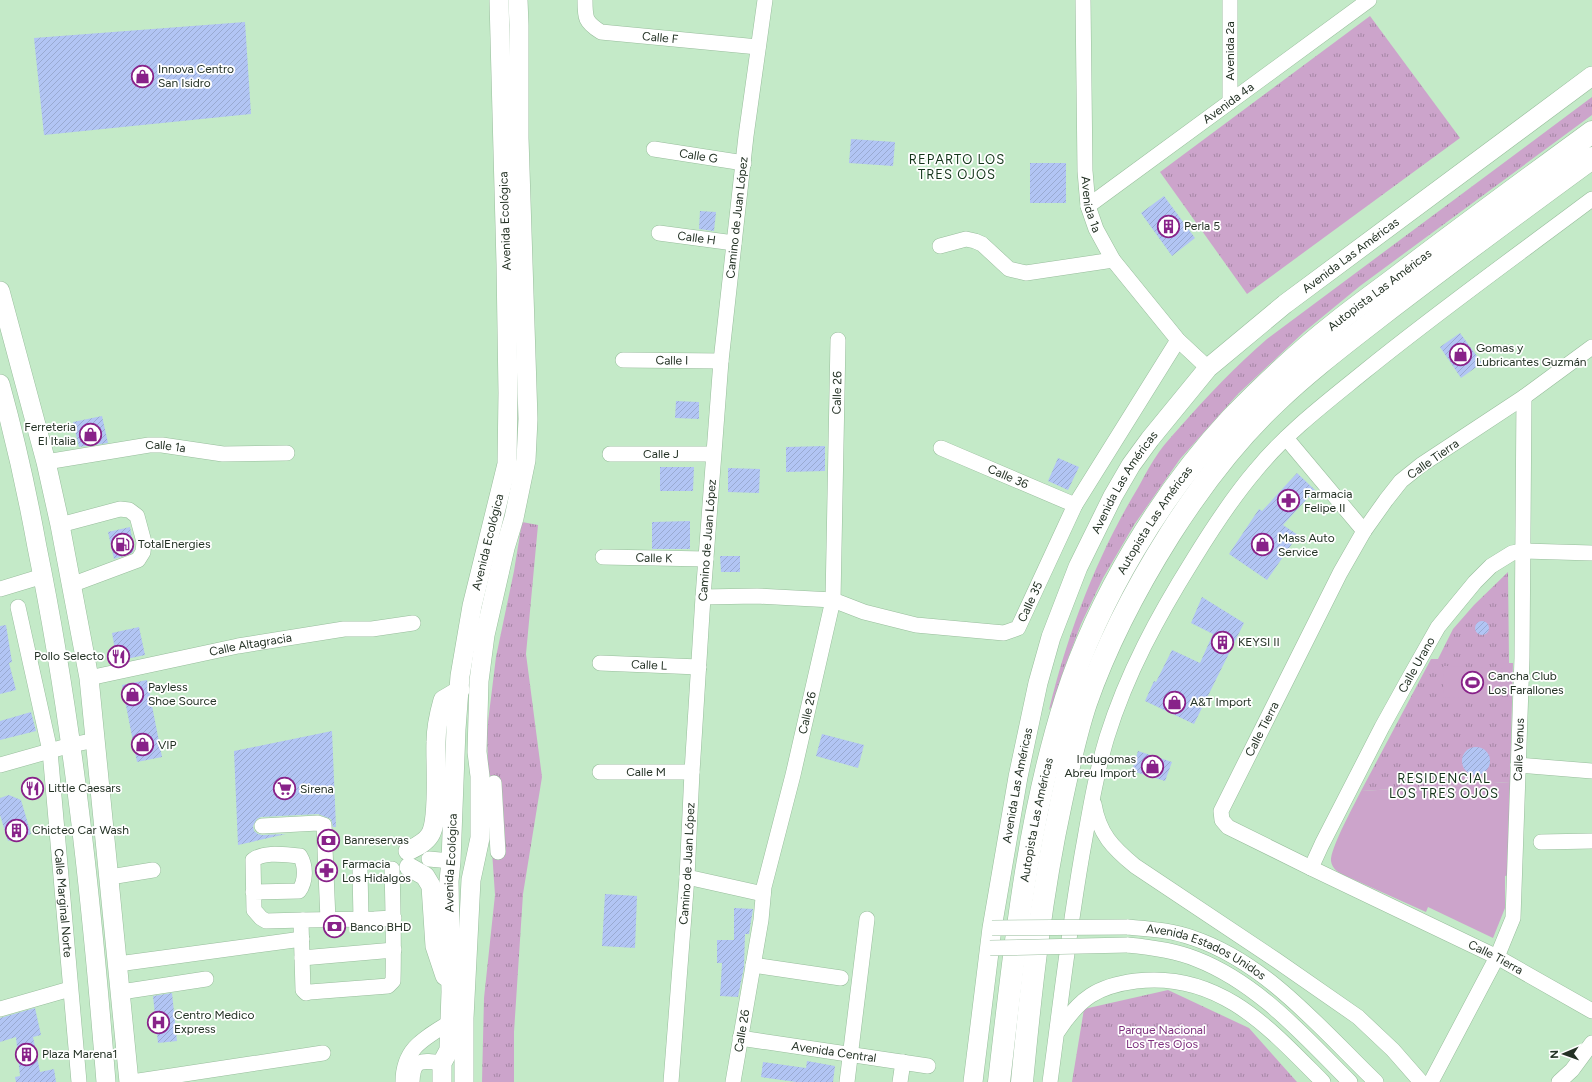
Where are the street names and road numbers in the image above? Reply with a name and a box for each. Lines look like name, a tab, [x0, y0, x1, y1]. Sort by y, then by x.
street label: Avenida 2a	[1223, 21, 1237, 81]
street label: Calle F	[642, 29, 679, 46]
street label: Avenida 4a	[1200, 80, 1257, 126]
street label: Calle G	[678, 146, 719, 166]
street label: Camino de Juan López	[723, 156, 751, 279]
street label: Avenida Ecológica	[496, 171, 514, 271]
street label: Avenida 1a	[1078, 176, 1104, 235]
street label: Avenida Las Américas	[1299, 214, 1402, 296]
street label: Calle H	[677, 229, 717, 248]
street label: Autopista Las Américas	[1325, 246, 1435, 334]
street label: Calle I	[655, 353, 688, 368]
street label: Calle 26	[830, 371, 844, 414]
street label: Avenida Las Américas	[1089, 428, 1161, 536]
street label: Calle Tierra	[1405, 436, 1461, 482]
street label: Calle 1a	[145, 438, 187, 455]
street label: Calle J	[643, 447, 679, 461]
street label: Calle 36	[986, 462, 1031, 491]
street label: Autopista Las Américas	[1114, 463, 1196, 577]
street label: Camino de Juan López	[696, 479, 719, 602]
street label: Avenida Ecológica	[469, 492, 506, 592]
street label: Calle K	[635, 551, 673, 565]
street label: Calle 35	[1015, 579, 1046, 624]
street label: Calle Altagracia	[208, 630, 293, 659]
street label: Calle Urano	[1395, 634, 1438, 695]
street label: Calle L	[631, 657, 668, 673]
street label: Calle 26	[796, 690, 819, 735]
street label: Calle Tierra	[1242, 699, 1282, 759]
street label: Calle Venus	[1511, 717, 1527, 781]
street label: Avenida Las Américas	[1000, 726, 1035, 844]
street label: Autopista Las Américas	[1018, 756, 1056, 883]
street label: Calle M	[626, 765, 666, 779]
street label: Camino de Juan López	[676, 802, 698, 925]
street label: Avenida Ecológica	[442, 813, 460, 912]
street label: Calle Marginal Norte	[52, 848, 75, 959]
street label: Avenida Estados Unidos	[1145, 922, 1269, 983]
street label: Calle Tierra	[1466, 937, 1525, 977]
street label: Calle 26	[731, 1008, 752, 1053]
street label: Avenida Central	[791, 1039, 877, 1065]

